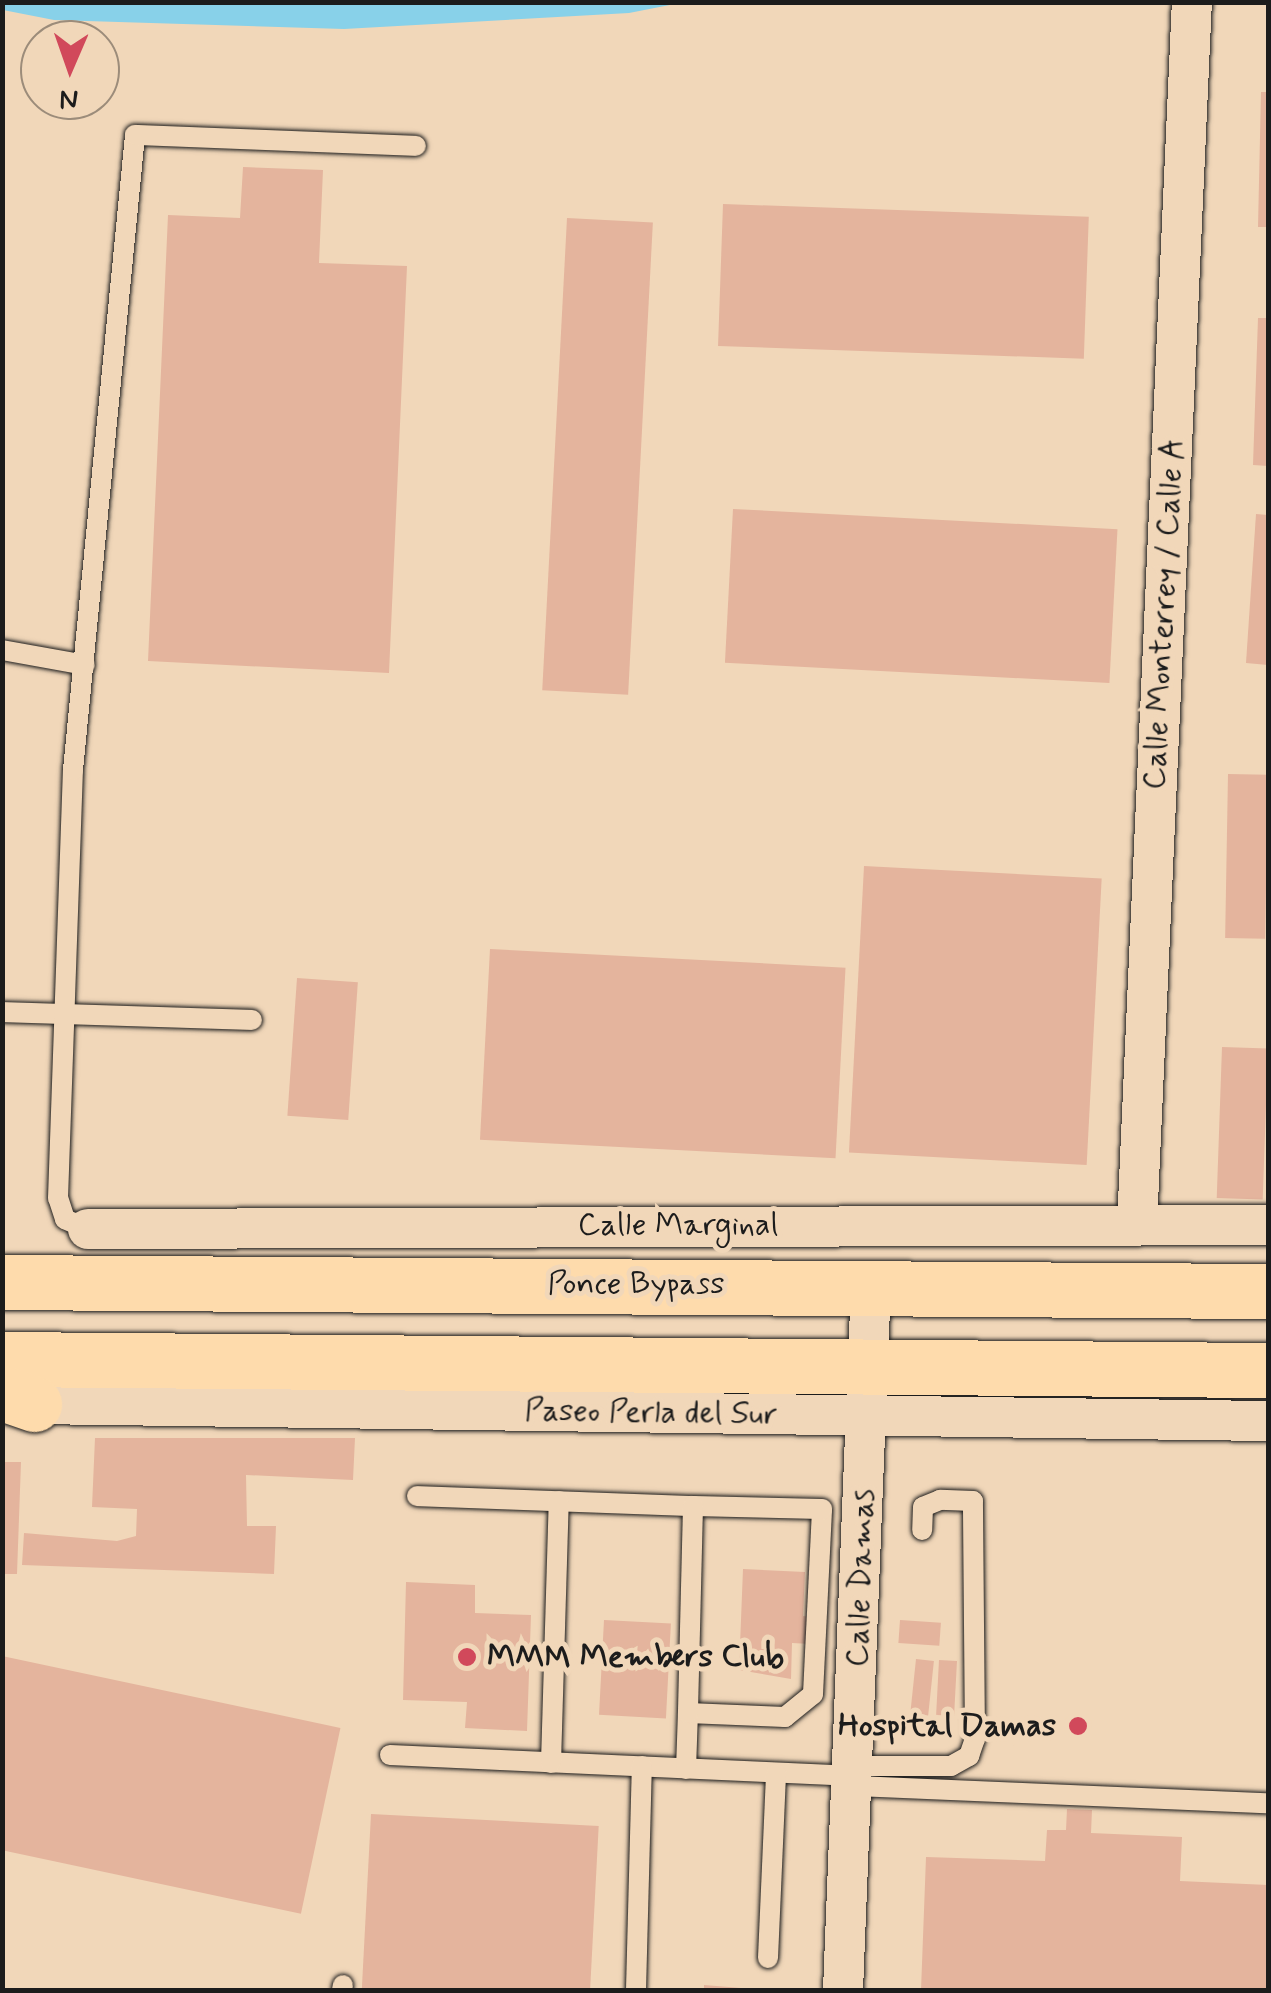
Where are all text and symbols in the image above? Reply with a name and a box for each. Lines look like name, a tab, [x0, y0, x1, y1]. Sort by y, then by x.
north arrow	[20, 20, 120, 120]
text: N	[59, 80, 79, 117]
street label: Calle Monterrey / Calle A	[1136, 438, 1192, 790]
street label: Calle Marginal	[577, 1206, 779, 1244]
street label: Ponce Bypass	[548, 1265, 724, 1303]
street label: Paseo Perla del Sur	[524, 1392, 778, 1434]
street label: Calle Damas	[839, 1490, 883, 1666]
place label: MMM Members Club	[487, 1638, 784, 1676]
marker: MMM Members Club	[456, 1646, 478, 1668]
place label: Hospital Damas	[836, 1707, 1056, 1745]
marker: Hospital Damas	[1065, 1713, 1091, 1739]

